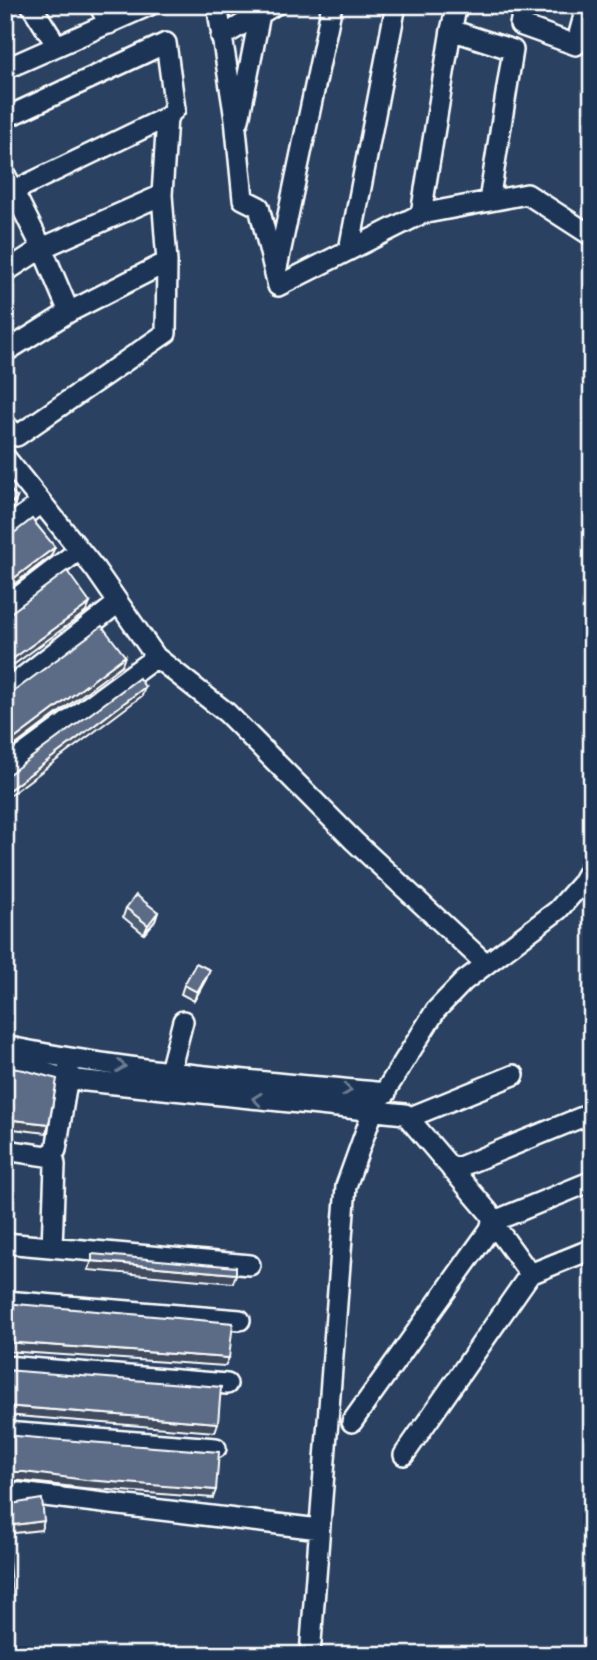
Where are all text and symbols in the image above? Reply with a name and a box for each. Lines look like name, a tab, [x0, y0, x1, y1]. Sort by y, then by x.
one-way arrow	[115, 1059, 127, 1074]
one-way arrow	[341, 1082, 353, 1097]
one-way arrow	[251, 1092, 262, 1107]

